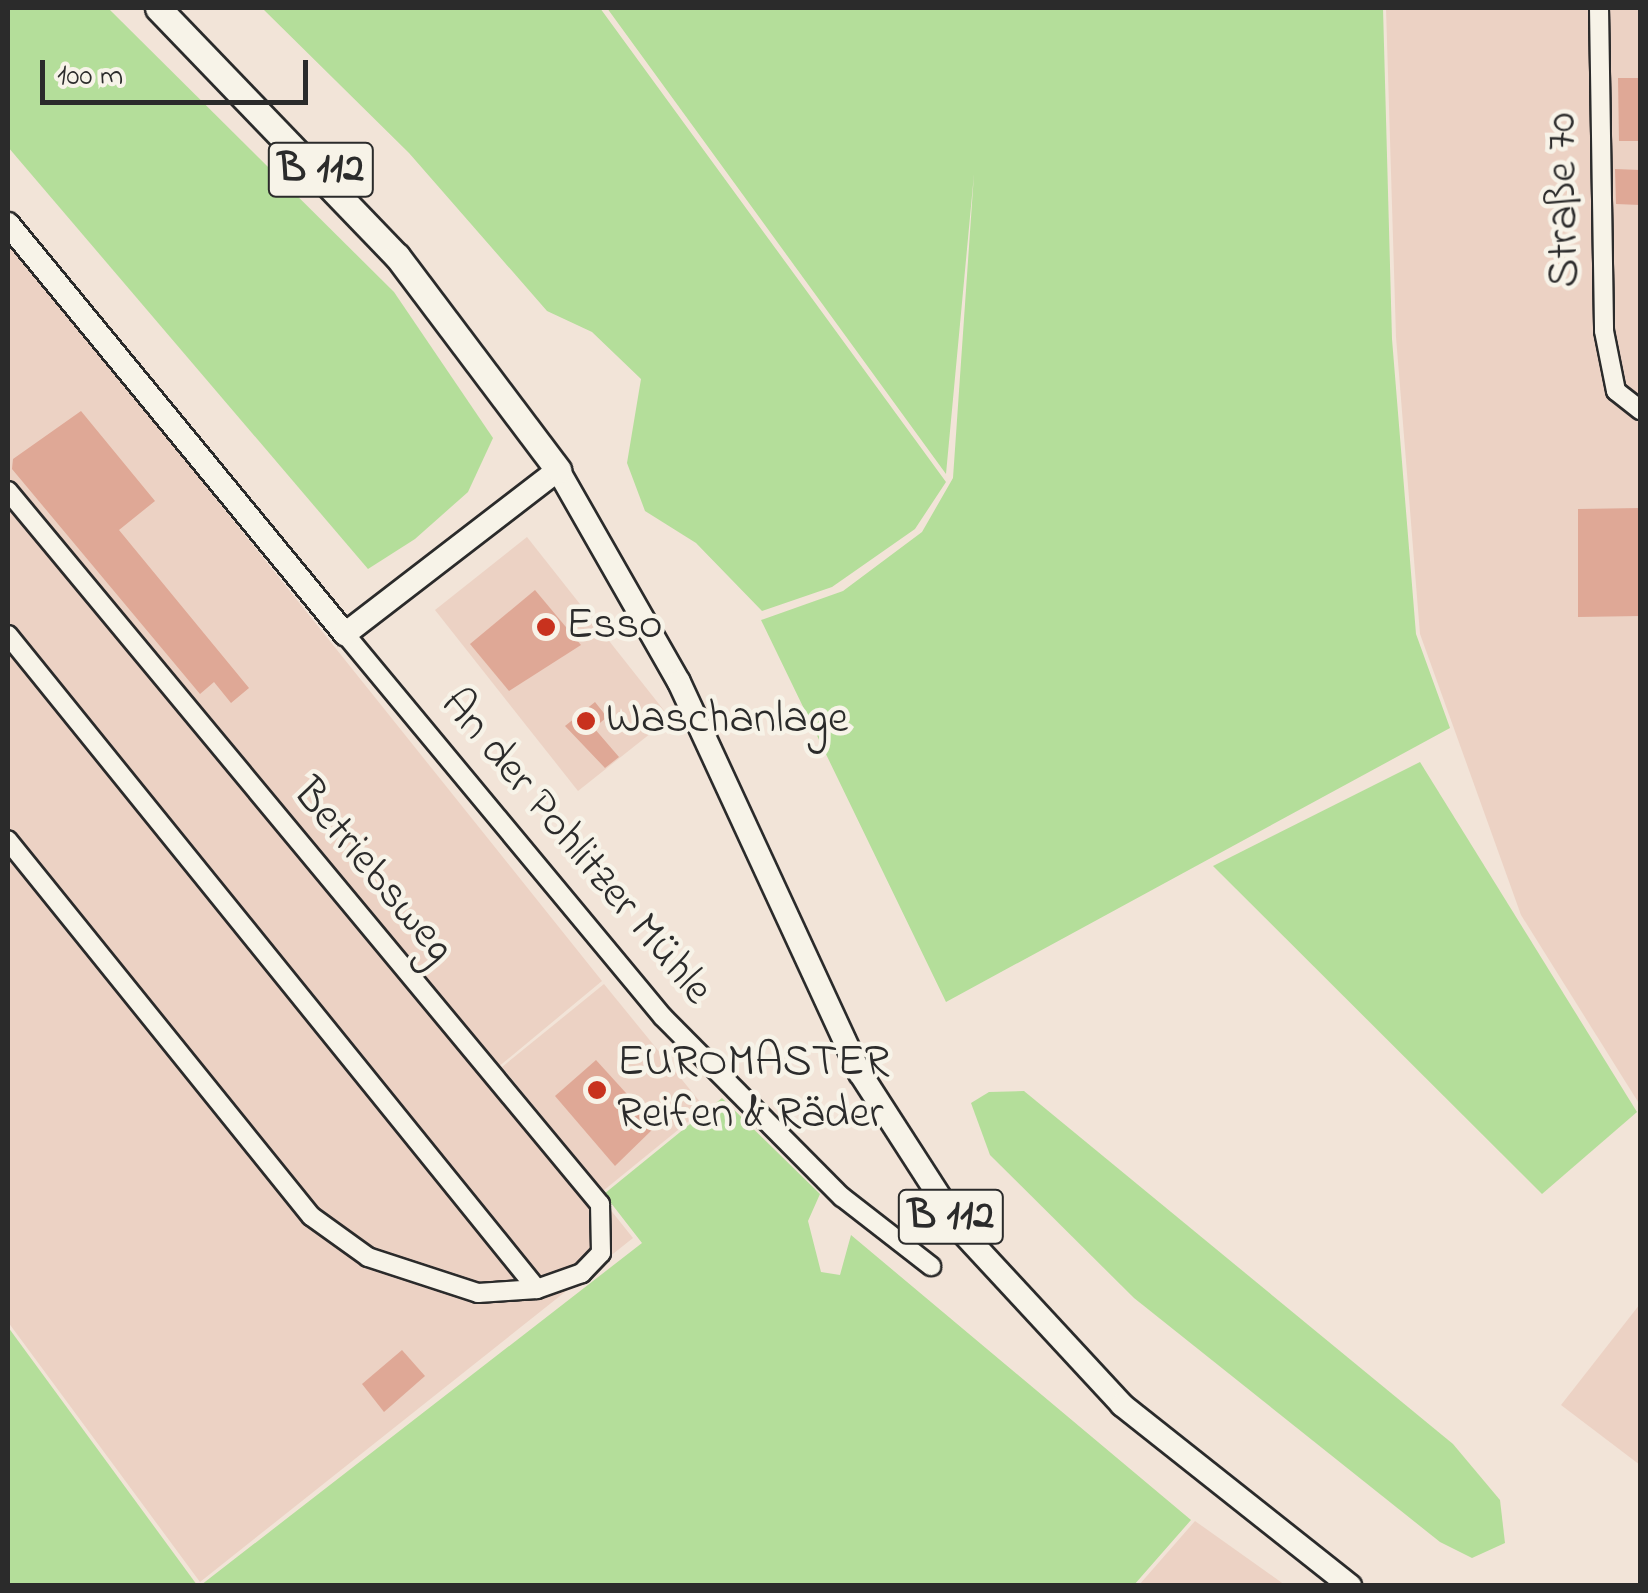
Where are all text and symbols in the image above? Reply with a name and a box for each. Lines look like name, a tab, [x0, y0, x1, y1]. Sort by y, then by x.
scale bar	[45, 40, 312, 102]
text: 100 m	[57, 55, 123, 99]
street label: Straße 70	[1536, 112, 1594, 288]
road number: B 112	[266, 133, 376, 207]
place label: Esso	[566, 600, 662, 654]
marker: Esso	[535, 616, 557, 638]
street label: An der Pohlitzer Mühle	[427, 679, 723, 1017]
place label: Waschanlage	[606, 694, 848, 748]
marker: Waschanlage	[575, 710, 597, 732]
street label: Betriebsweg	[279, 769, 465, 975]
place label: EUROMASTER Reifen & Räder	[617, 1037, 889, 1143]
marker: EUROMASTER Reifen & Räder	[586, 1079, 608, 1101]
road number: B 112	[896, 1180, 1006, 1254]

